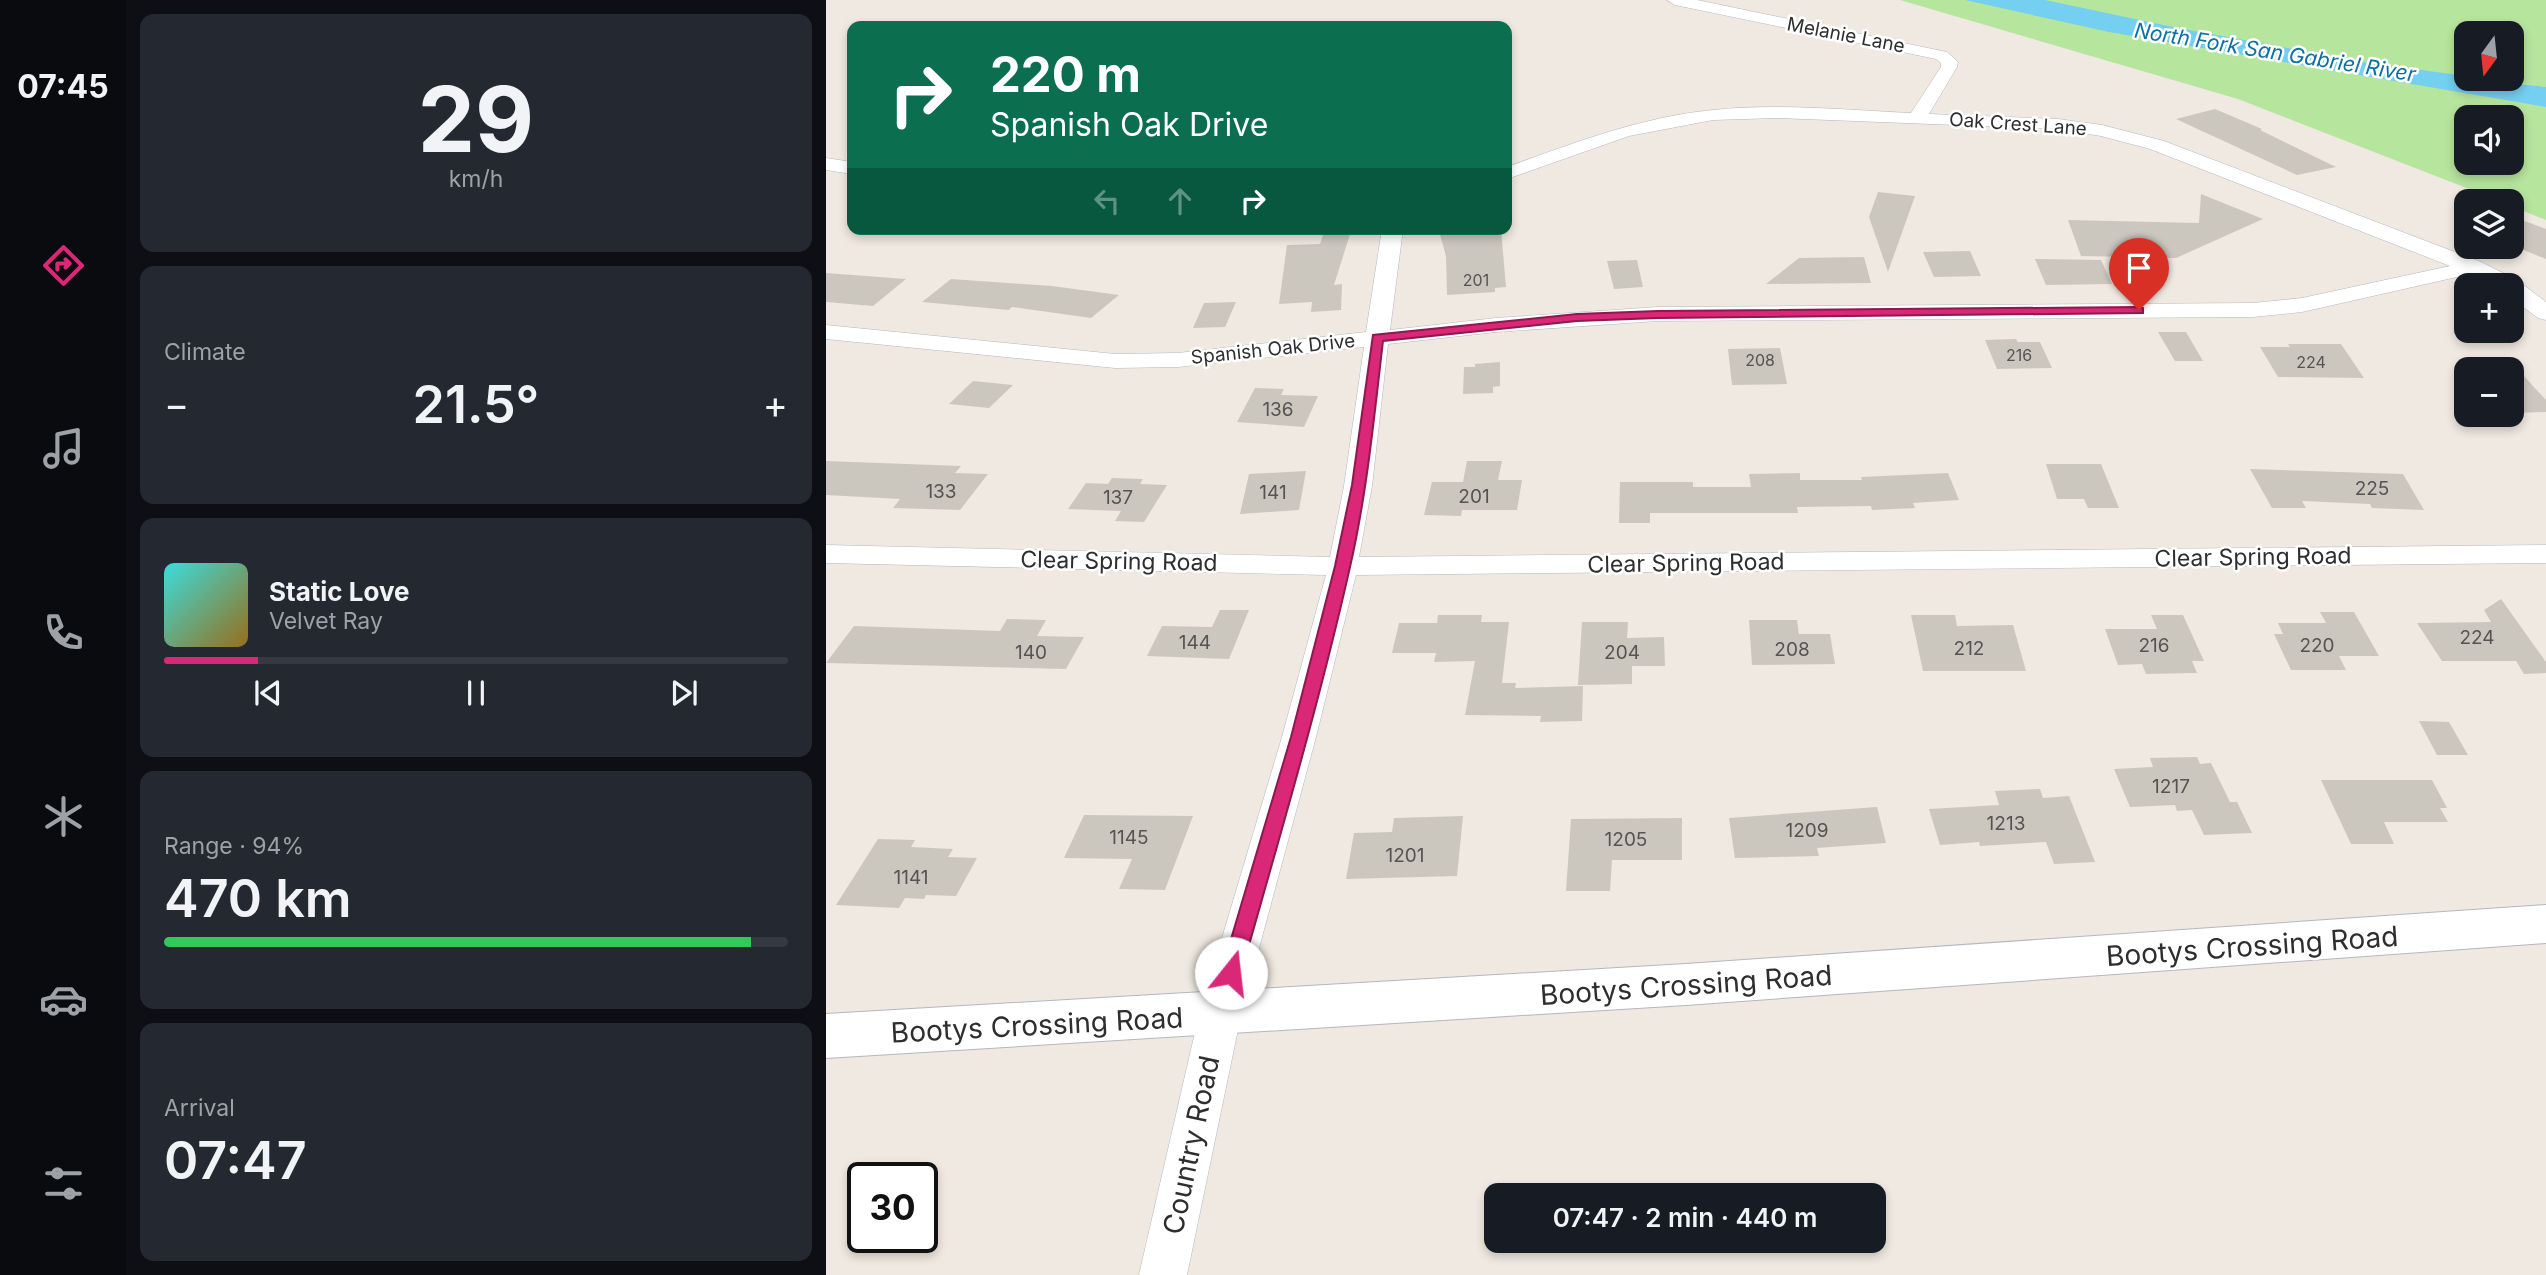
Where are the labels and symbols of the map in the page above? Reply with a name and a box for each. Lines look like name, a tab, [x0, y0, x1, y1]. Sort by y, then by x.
street label: Melanie Lane	[1785, 12, 1907, 58]
water label: North Fork San Gabriel River	[2133, 17, 2418, 87]
north arrow	[2454, 21, 2524, 91]
street label: Oak Crest Lane	[1948, 108, 2088, 140]
pin	[2109, 238, 2169, 310]
house number: 201	[1463, 270, 1489, 290]
street label: Spanish Oak Drive	[1190, 329, 1356, 369]
house number: 216	[2006, 345, 2032, 365]
house number: 208	[1745, 350, 1775, 370]
house number: 224	[2296, 352, 2326, 372]
house number: 136	[1262, 398, 1294, 421]
house number: 225	[2355, 477, 2389, 500]
house number: 133	[925, 480, 957, 503]
house number: 141	[1259, 481, 1287, 504]
house number: 201	[1458, 485, 1490, 508]
house number: 137	[1103, 486, 1133, 509]
street label: Clear Spring Road	[2154, 541, 2352, 573]
street label: Clear Spring Road	[1020, 545, 1218, 577]
street label: Clear Spring Road	[1587, 547, 1785, 579]
house number: 224	[2459, 626, 2495, 649]
house number: 144	[1179, 631, 1211, 654]
house number: 216	[2138, 634, 2170, 657]
house number: 220	[2299, 634, 2335, 657]
house number: 212	[1954, 637, 1984, 660]
house number: 208	[1774, 638, 1810, 661]
house number: 140	[1015, 641, 1047, 664]
house number: 204	[1604, 641, 1640, 664]
house number: 1217	[2152, 775, 2190, 798]
house number: 1213	[1987, 812, 2025, 835]
house number: 1209	[1785, 819, 1829, 842]
house number: 1145	[1109, 826, 1149, 849]
house number: 1205	[1605, 828, 1647, 851]
house number: 1201	[1385, 844, 1425, 867]
house number: 1141	[893, 866, 929, 889]
street label: Bootys Crossing Road	[2105, 919, 2399, 973]
position arrow	[1194, 936, 1268, 1010]
street label: Bootys Crossing Road	[1539, 958, 1833, 1012]
street label: Bootys Crossing Road	[890, 1000, 1184, 1050]
street label: Country Road	[1155, 1053, 1227, 1237]
speed limit sign: 30	[847, 1162, 938, 1253]

